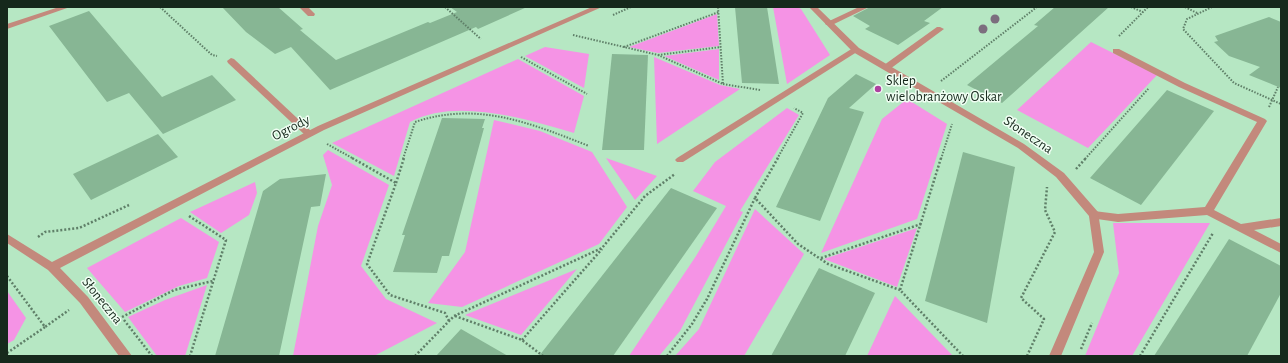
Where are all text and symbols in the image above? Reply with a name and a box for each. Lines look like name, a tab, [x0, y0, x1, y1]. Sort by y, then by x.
place label: Sklep wielobranżowy Oskar	[886, 74, 1002, 104]
marker: Sklep wielobranżowy Oskar	[873, 84, 883, 94]
street label: Ogrody	[270, 113, 312, 143]
street label: Słoneczna	[1001, 114, 1055, 157]
street label: Słoneczna	[79, 275, 125, 327]

